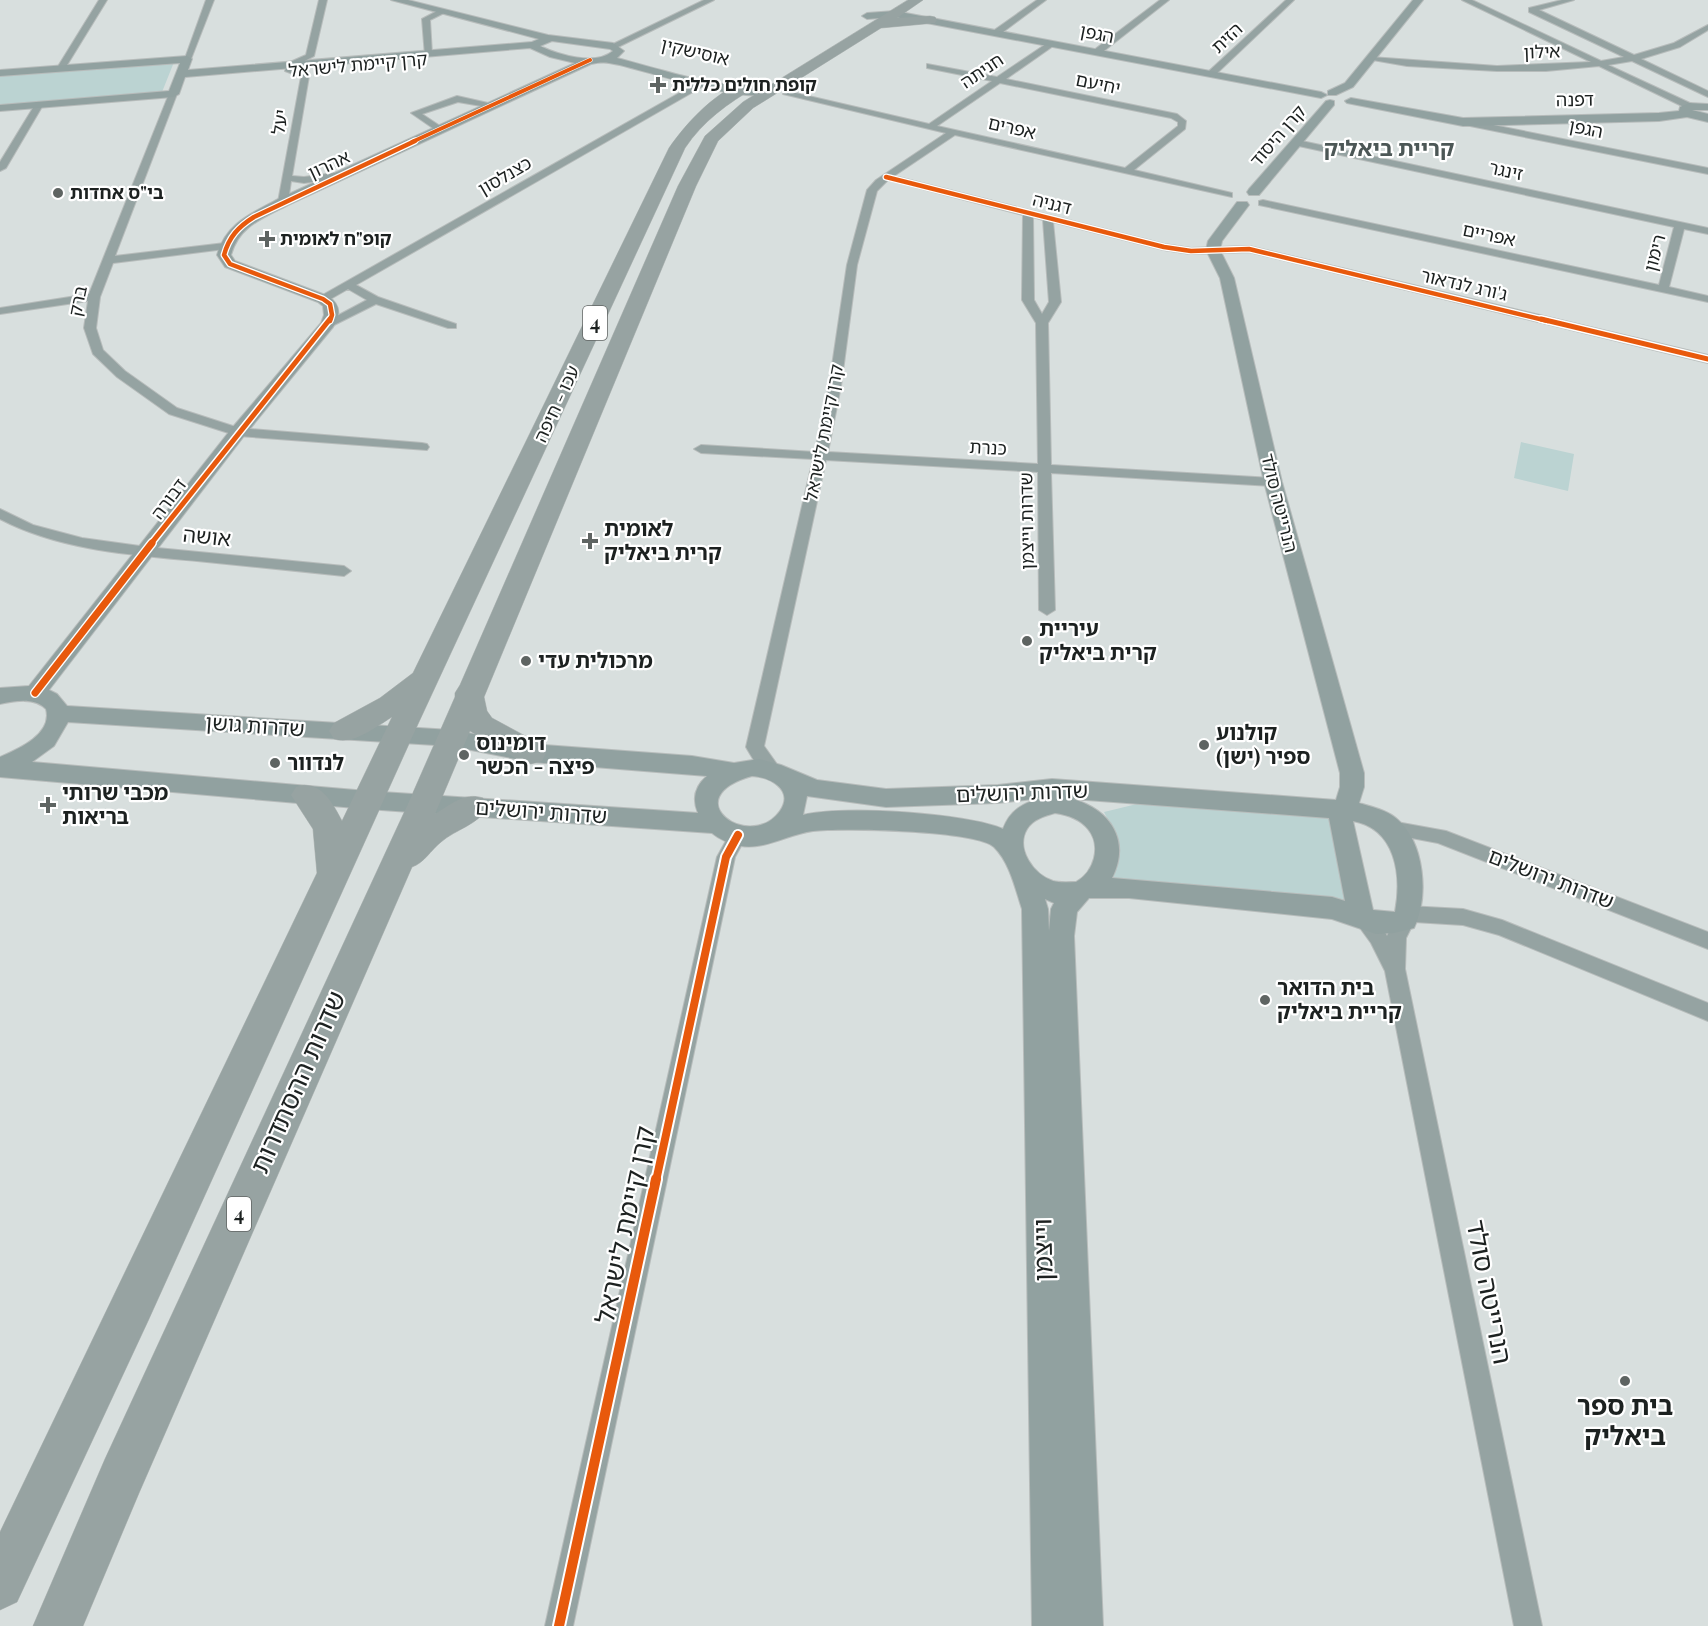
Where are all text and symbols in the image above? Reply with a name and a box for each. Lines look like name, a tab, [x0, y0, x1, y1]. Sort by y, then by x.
street label: הזית	[1206, 17, 1247, 58]
street label: הגפן	[1078, 18, 1116, 48]
street label: אוסישקין	[659, 32, 732, 71]
street label: אילון	[1523, 38, 1561, 64]
street label: קרן קיימת לישראל	[287, 46, 428, 82]
street label: חניתה	[955, 47, 1008, 93]
street label: יחיעם	[1074, 67, 1123, 99]
place label: קופת חולים כללית	[672, 72, 817, 96]
marker: קופת חולים כללית	[649, 76, 667, 94]
street label: דפנה	[1556, 87, 1594, 111]
street label: קרן היסוד	[1244, 99, 1311, 171]
street label: יעל	[265, 107, 293, 136]
street label: אפרים	[986, 110, 1038, 144]
street label: הגפן	[1567, 113, 1605, 143]
district label: קריית ביאליק	[1324, 132, 1454, 162]
street label: אהרון	[304, 144, 353, 184]
street label: כצנלסון	[473, 150, 536, 200]
street label: זינגר	[1487, 155, 1525, 185]
place label: בי"ס אחדות	[70, 180, 164, 204]
marker: בי"ס אחדות	[51, 186, 65, 200]
street label: דגניה	[1030, 187, 1074, 219]
street label: אפריים	[1460, 217, 1518, 251]
place label: קופ"ח לאומית	[280, 226, 392, 250]
marker: קופ"ח לאומית	[258, 230, 276, 248]
street label: רימון	[1638, 231, 1671, 274]
street label: ג'ורג לנדאור	[1419, 262, 1510, 306]
street label: ברק	[62, 283, 92, 318]
road number: 4	[583, 306, 607, 340]
street label: עכו - חיפה	[528, 361, 584, 446]
street label: קרן קיימת לישראל	[798, 362, 848, 503]
street label: כנרת	[969, 434, 1007, 460]
street label: הנרייטה סולד	[1256, 451, 1304, 555]
street label: שדרות וייצמן	[1013, 472, 1039, 570]
street label: דבורה	[145, 473, 192, 524]
place label: לאומית קרית ביאליק	[604, 513, 722, 565]
street label: אושה	[182, 519, 233, 551]
marker: לאומית קרית ביאליק	[581, 532, 599, 550]
place label: עיריית קרית ביאליק	[1039, 613, 1157, 665]
marker: עיריית קרית ביאליק	[1020, 634, 1034, 648]
place label: מרכולית עדי	[538, 645, 653, 673]
marker: מרכולית עדי	[519, 654, 533, 668]
street label: שדרות גושן	[205, 707, 306, 741]
place label: קולנוע ספיר (ישן)	[1216, 717, 1311, 769]
place label: דומינוס פיצה - הכשר	[476, 727, 595, 779]
marker: קולנוע ספיר (ישן)	[1197, 738, 1211, 752]
place label: לנדוור	[287, 747, 345, 775]
marker: דומינוס פיצה - הכשר	[457, 748, 471, 762]
marker: לנדוור	[268, 756, 282, 770]
street label: שדרות ירושלים	[955, 775, 1088, 807]
place label: מכבי שרותי בריאות	[62, 777, 168, 829]
street label: שדרות ירושלים	[474, 791, 608, 829]
marker: מכבי שרותי בריאות	[39, 796, 57, 814]
street label: שדרות ירושלים	[1485, 840, 1618, 914]
place label: בית הדואר קריית ביאליק	[1277, 972, 1402, 1024]
street label: שדרות ההסתדרות	[241, 985, 353, 1178]
marker: בית הדואר קריית ביאליק	[1258, 993, 1272, 1007]
street label: קרן קיימת לישראל	[585, 1123, 662, 1327]
road number: 4	[227, 1197, 251, 1231]
street label: הנרייטה סולד	[1459, 1217, 1522, 1367]
street label: וייצמן	[1023, 1218, 1060, 1282]
marker: בית ספר ביאליק	[1618, 1374, 1632, 1388]
place label: בית ספר ביאליק	[1577, 1387, 1673, 1452]

